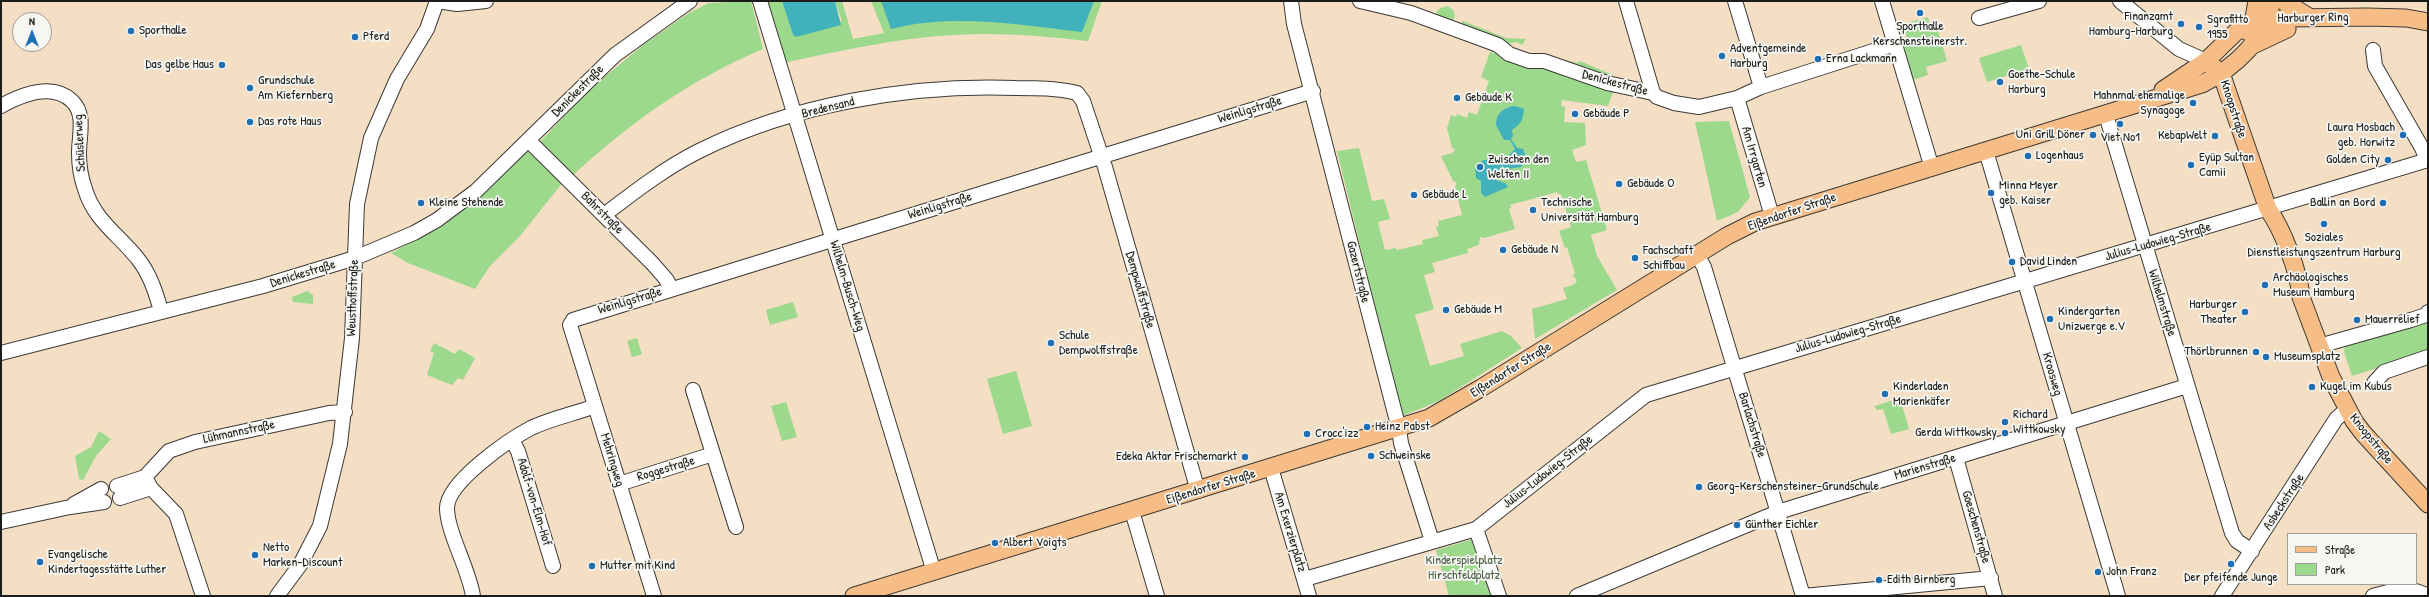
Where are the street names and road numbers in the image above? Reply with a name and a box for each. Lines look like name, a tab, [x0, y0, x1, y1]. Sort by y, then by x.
street label: Harburger Ring	[2277, 10, 2349, 26]
street label: Denickestraße	[549, 62, 607, 120]
street label: Denickestraße	[1580, 67, 1650, 99]
street label: Knoopstraße	[2216, 78, 2250, 140]
street label: Weinligstraße	[1216, 93, 1284, 127]
street label: Bredensand	[800, 94, 856, 122]
street label: Schüslerweg	[71, 114, 89, 172]
street label: Am Irrgarten	[1738, 125, 1770, 189]
street label: Bahrstraße	[577, 188, 627, 238]
street label: Weinligstraße	[906, 189, 974, 223]
street label: Eißendorfer Straße	[1746, 190, 1838, 234]
street label: Julius-Ludowieg-Straße	[2103, 219, 2213, 265]
street label: Wilhelm-Busch-Weg	[826, 239, 868, 333]
street label: Gazertstraße	[1343, 239, 1373, 305]
street label: Dempwolffstraße	[1122, 250, 1158, 330]
street label: Denickestraße	[269, 257, 337, 291]
street label: Weusthoffstraße	[344, 259, 362, 337]
street label: Wilhelmstraße	[2144, 268, 2180, 338]
street label: Weinligstraße	[596, 284, 664, 318]
street label: Julius-Ludowieg-Straße	[1793, 311, 1903, 357]
street label: Eißendorfer Straße	[1468, 339, 1554, 401]
street label: Kroosweg	[2038, 351, 2066, 397]
street label: Barlachstraße	[1735, 391, 1769, 459]
street label: Knoopstraße	[2346, 411, 2396, 467]
street label: Lühmannstraße	[202, 417, 276, 447]
street label: Mehringweg	[597, 431, 627, 489]
street label: Julius-Ludowieg-Straße	[1500, 432, 1596, 512]
street label: Marienstraße	[1892, 450, 1958, 484]
street label: Roggestraße	[635, 453, 697, 485]
street label: Adolf-von-Elm-Hof	[513, 456, 555, 548]
street label: Eißendorfer Straße	[1165, 466, 1257, 508]
street label: Asbeckstraße	[2260, 471, 2308, 533]
street label: Goeschenstraße	[1958, 489, 1994, 565]
street label: Am Exerzierplatz	[1270, 490, 1310, 574]

